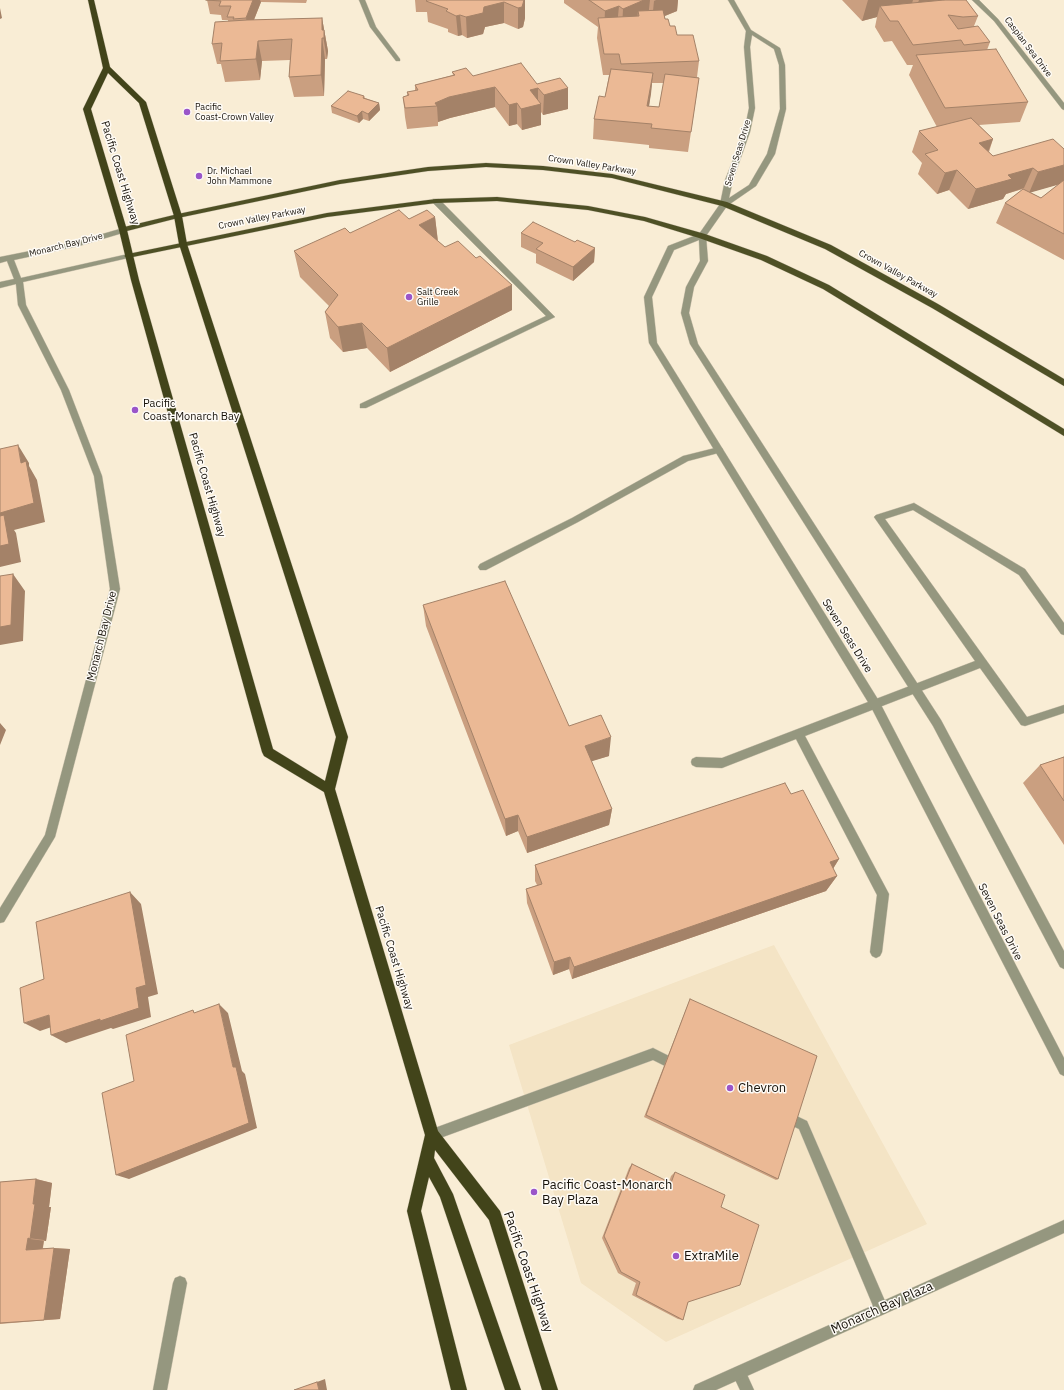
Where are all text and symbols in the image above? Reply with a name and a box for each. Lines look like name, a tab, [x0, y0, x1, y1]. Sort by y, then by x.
street label: Caspian Sea Drive	[1002, 15, 1054, 79]
place label: Pacific Coast-Crown Valley	[195, 102, 274, 123]
marker: Pacific Coast-Crown Valley	[182, 107, 192, 117]
street label: Seven Seas Drive	[723, 118, 753, 188]
street label: Pacific Coast Highway	[98, 119, 142, 227]
street label: Crown Valley Parkway	[547, 153, 637, 177]
place label: Dr. Michael John Mammone	[207, 166, 272, 187]
marker: Dr. Michael John Mammone	[194, 171, 204, 181]
street label: Crown Valley Parkway	[217, 204, 307, 232]
street label: Monarch Bay Drive	[28, 231, 104, 259]
street label: Crown Valley Parkway	[857, 248, 939, 300]
place label: Salt Creek Grille	[417, 287, 458, 308]
marker: Salt Creek Grille	[404, 292, 414, 302]
place label: Pacific Coast-Monarch Bay	[143, 397, 239, 423]
marker: Pacific Coast-Monarch Bay	[130, 405, 140, 415]
street label: Pacific Coast Highway	[186, 431, 228, 539]
street label: Monarch Bay Drive	[84, 590, 120, 682]
street label: Seven Seas Drive	[819, 597, 875, 675]
street label: Seven Seas Drive	[975, 881, 1025, 963]
street label: Pacific Coast Highway	[372, 904, 416, 1012]
place label: Chevron	[738, 1080, 786, 1096]
marker: Chevron	[725, 1083, 735, 1093]
place label: Pacific Coast-Monarch Bay Plaza	[542, 1177, 672, 1208]
marker: Pacific Coast-Monarch Bay Plaza	[529, 1187, 539, 1197]
street label: Pacific Coast Highway	[500, 1209, 556, 1335]
place label: ExtraMile	[684, 1248, 739, 1264]
marker: ExtraMile	[671, 1251, 681, 1261]
street label: Monarch Bay Plaza	[829, 1278, 935, 1338]

